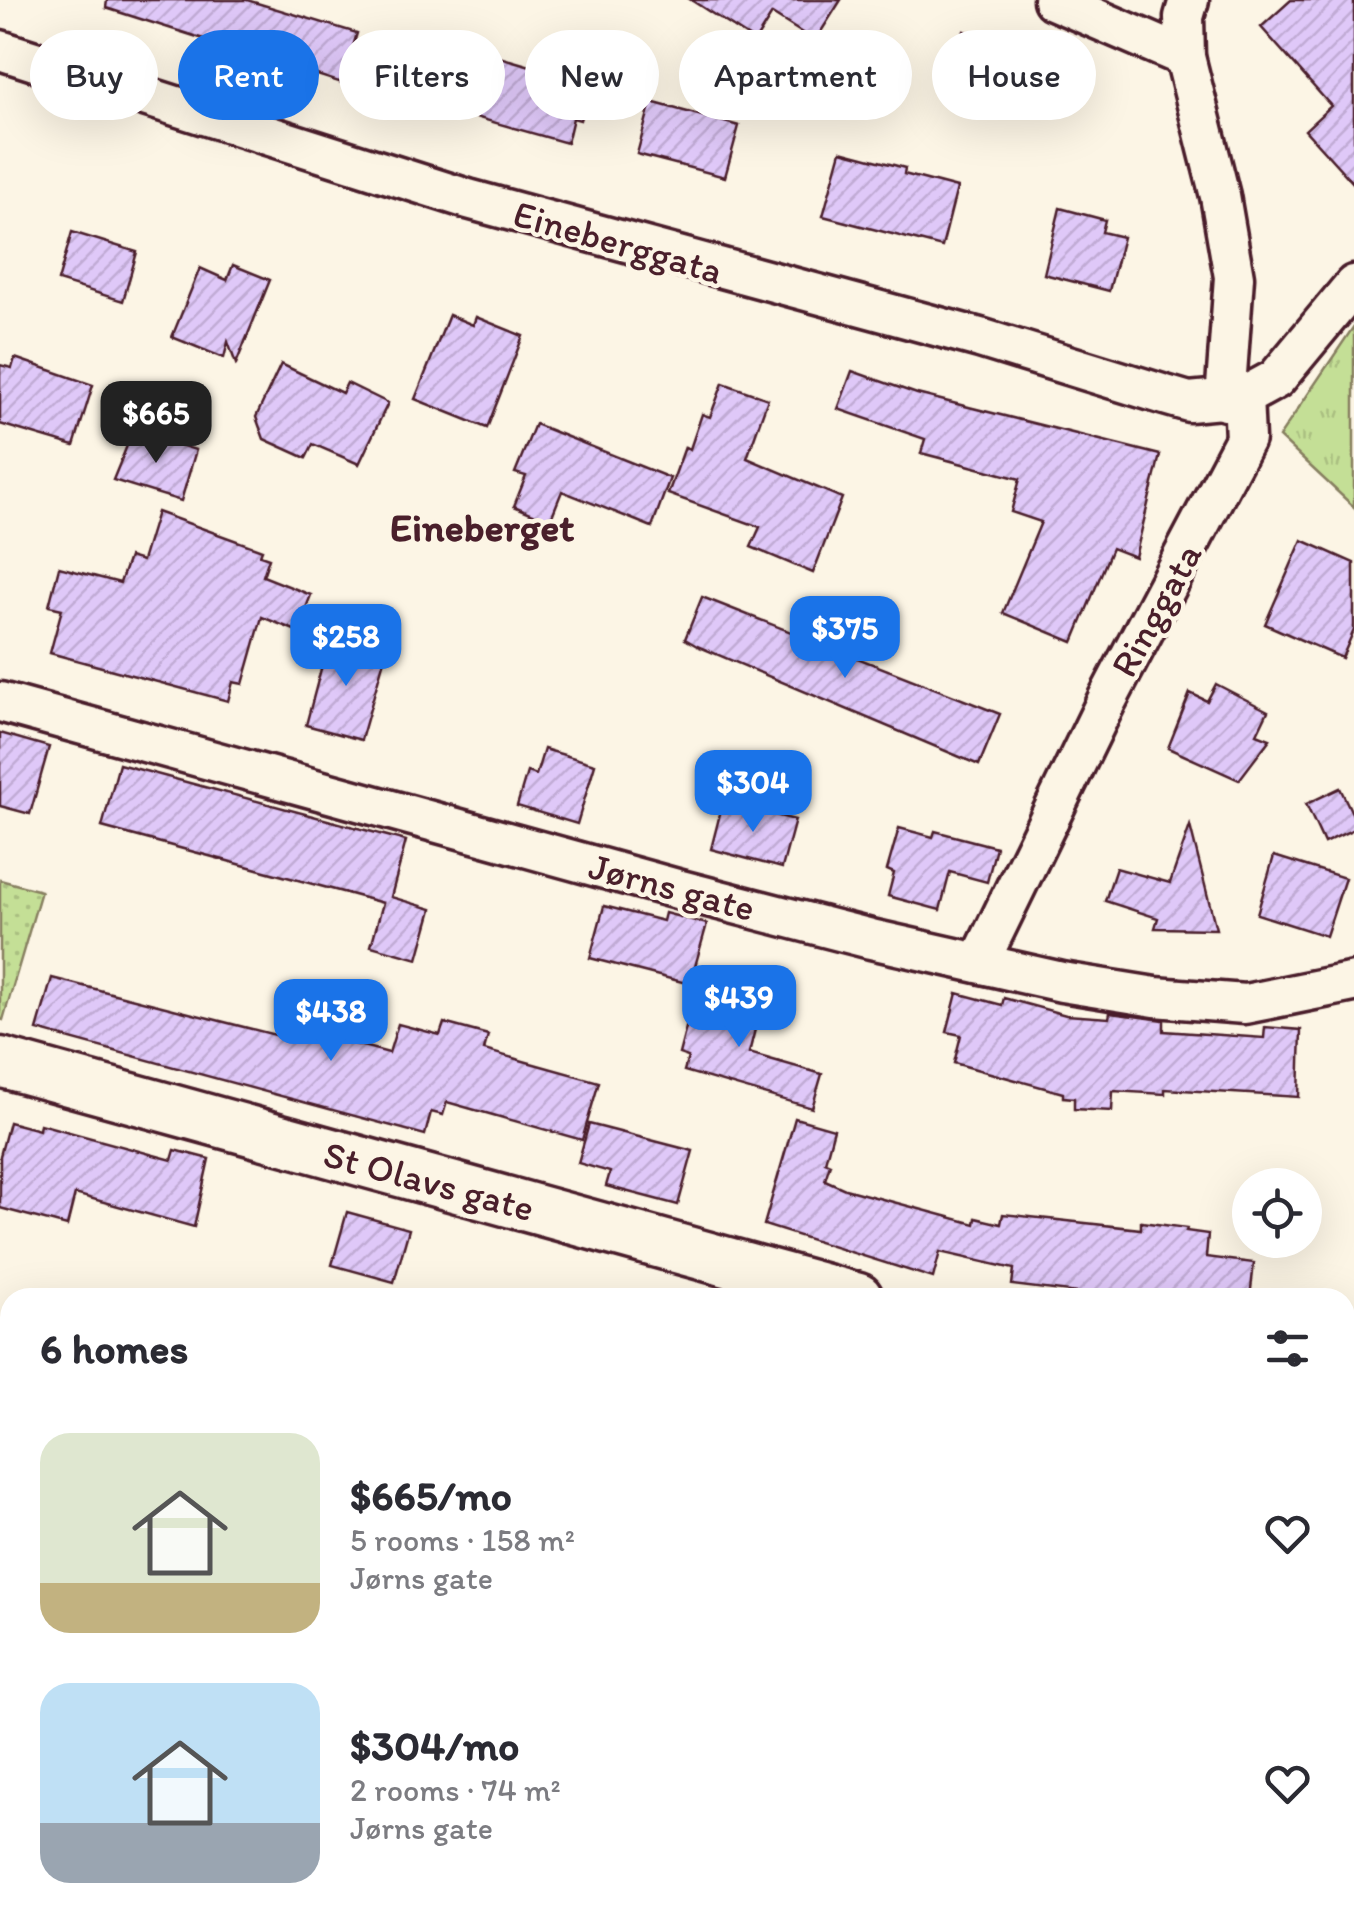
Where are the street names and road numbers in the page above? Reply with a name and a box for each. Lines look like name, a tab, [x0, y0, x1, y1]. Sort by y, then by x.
street label: Eineberggata	[508, 190, 728, 294]
street label: Ringgata	[1101, 535, 1212, 685]
street label: Jørns gate	[584, 843, 760, 931]
street label: St Olavs gate	[319, 1131, 539, 1231]

